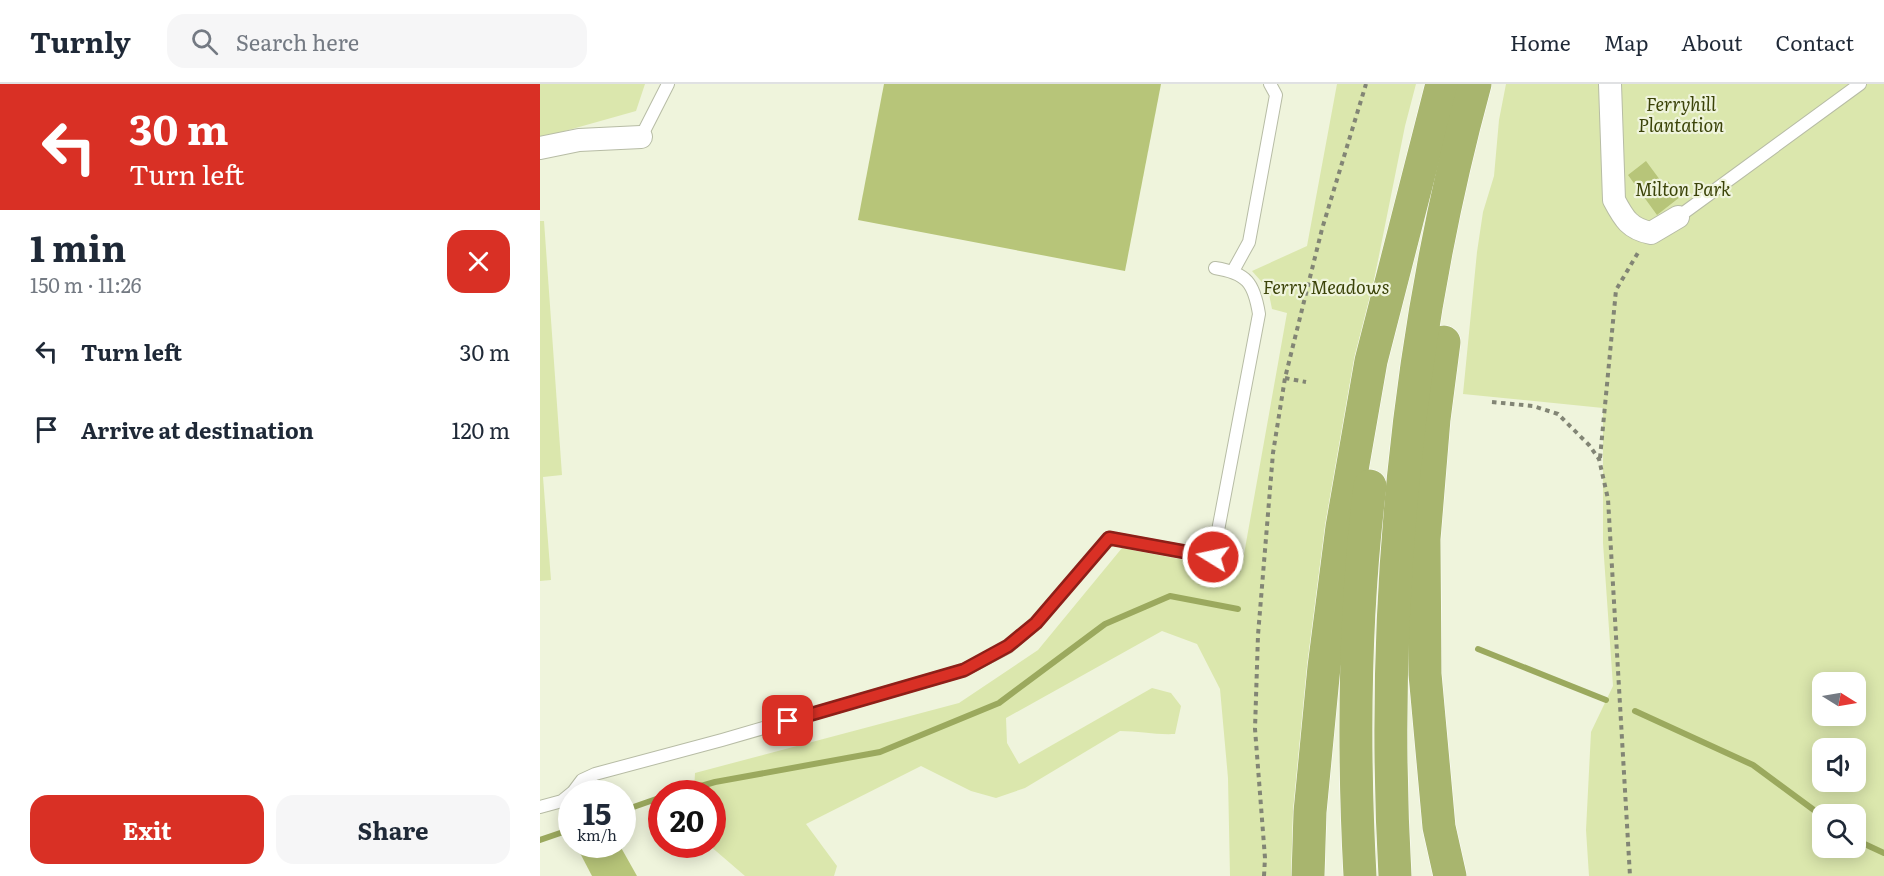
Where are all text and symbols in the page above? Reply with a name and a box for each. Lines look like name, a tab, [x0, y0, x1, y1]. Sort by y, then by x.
search box	[167, 14, 587, 68]
text: Turnly	[30, 20, 131, 62]
icon: search	[188, 25, 221, 58]
text: Search here	[236, 25, 359, 58]
text: Home	[1510, 26, 1571, 57]
text: Map	[1604, 26, 1648, 57]
text: About	[1681, 26, 1743, 57]
text: Contact	[1776, 26, 1854, 57]
park label: Ferryhill Plantation	[1638, 90, 1724, 138]
text: 30 m	[129, 96, 229, 158]
icon: left	[30, 108, 108, 186]
text: Turn left	[129, 153, 244, 193]
park label: Milton Park	[1635, 175, 1731, 202]
text: 1 min	[30, 220, 126, 273]
button: close	[447, 230, 510, 293]
text: 150 m · 11:26	[30, 269, 142, 299]
park label: Ferry Meadows	[1263, 273, 1389, 300]
icon: left	[30, 335, 63, 368]
text: Turn left	[81, 335, 182, 368]
text: 30 m	[460, 335, 510, 368]
icon: arrive	[30, 413, 63, 446]
text: Arrive at destination	[81, 413, 314, 446]
text: 120 m	[451, 413, 510, 446]
position arrow	[1181, 525, 1245, 589]
north arrow	[1812, 672, 1866, 726]
map controls	[1812, 672, 1866, 858]
pin	[762, 695, 813, 746]
icon: arrive	[771, 704, 804, 737]
button: sound	[1812, 738, 1866, 792]
speed limit sign: 20	[648, 780, 726, 858]
text: 15	[583, 790, 611, 834]
button: Exit	[30, 795, 264, 864]
button: Share	[276, 795, 510, 864]
button: search	[1812, 804, 1866, 858]
text: km/h	[577, 823, 617, 846]

